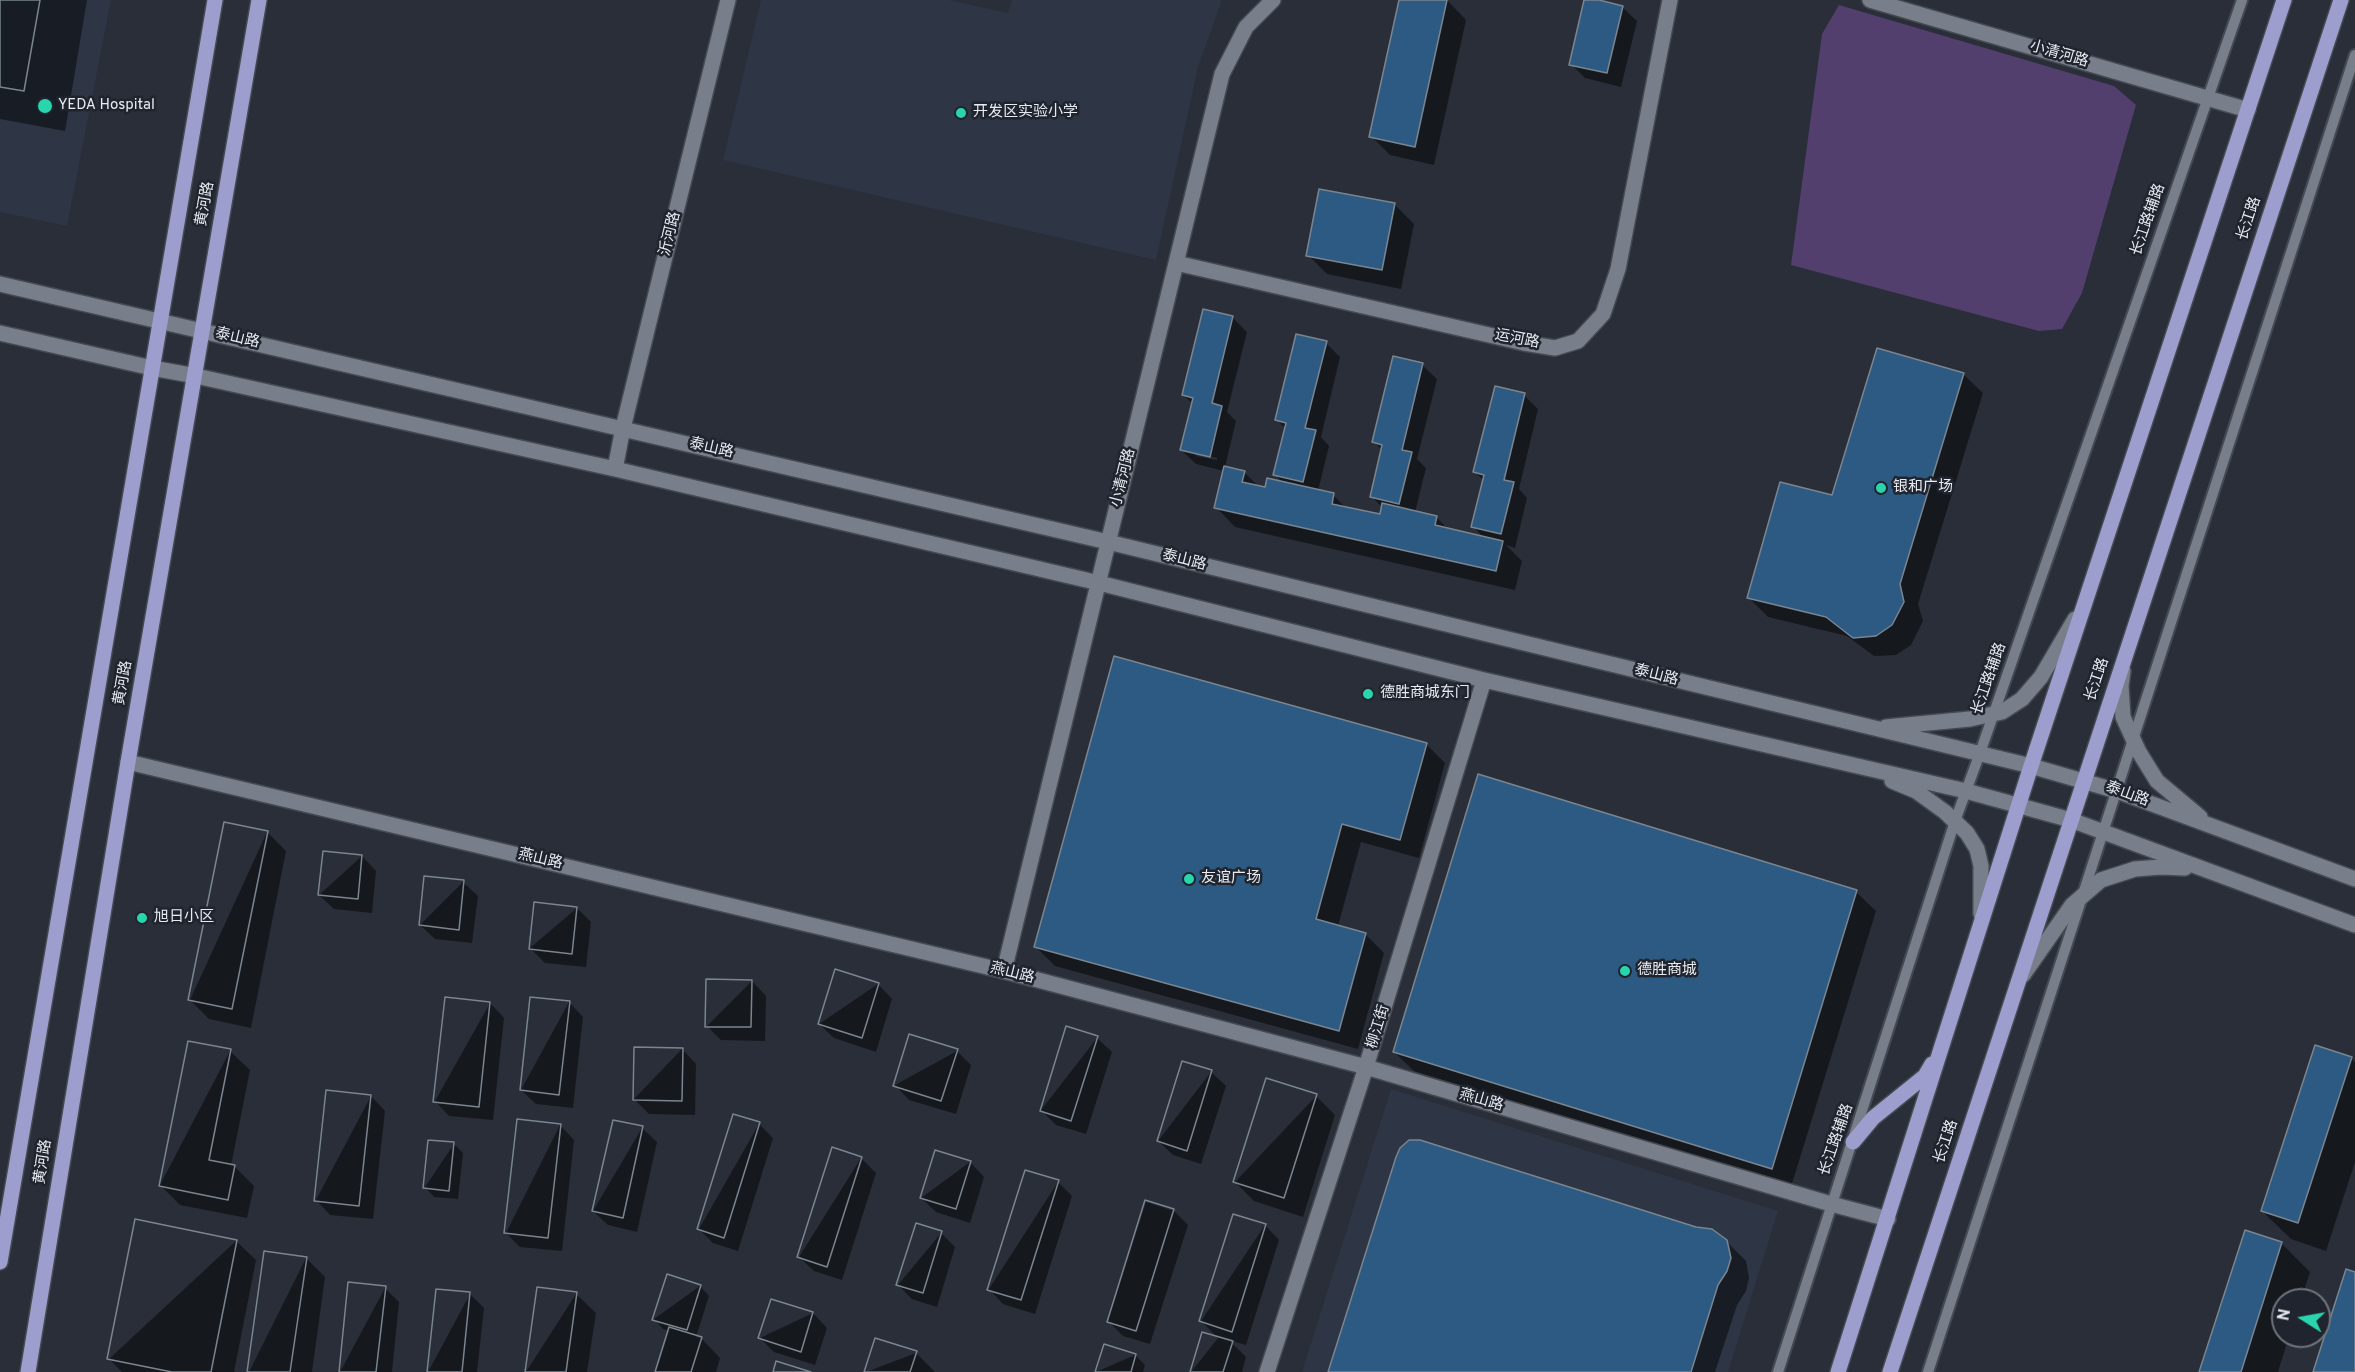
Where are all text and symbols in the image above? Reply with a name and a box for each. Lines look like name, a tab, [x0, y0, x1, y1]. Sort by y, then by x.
street label: 小清河路	[2028, 38, 2090, 72]
marker: YEDA Hospital	[36, 97, 54, 115]
place label: YEDA Hospital	[58, 97, 155, 115]
place label: 开发区实验小学	[973, 104, 1078, 122]
marker: 开发区实验小学	[954, 106, 968, 120]
street label: 黄河路	[193, 180, 219, 228]
street label: 长江路辅路	[2128, 182, 2170, 258]
street label: 长江路	[2234, 195, 2266, 243]
street label: 沂河路	[657, 210, 685, 258]
street label: 泰山路	[213, 325, 261, 353]
street label: 运河路	[1493, 327, 1541, 353]
street label: 泰山路	[687, 435, 735, 463]
street label: 小清河路	[1108, 447, 1140, 509]
place label: 银和广场	[1893, 479, 1953, 497]
marker: 银和广场	[1874, 481, 1888, 495]
street label: 泰山路	[1160, 547, 1208, 575]
street label: 长江路辅路	[1969, 641, 2011, 717]
street label: 长江路	[2082, 656, 2114, 704]
street label: 黄河路	[111, 659, 137, 707]
street label: 泰山路	[1632, 662, 1680, 690]
place label: 德胜商城东门	[1380, 685, 1470, 703]
marker: 德胜商城东门	[1361, 687, 1375, 701]
street label: 泰山路	[2103, 779, 2151, 811]
street label: 燕山路	[516, 846, 564, 874]
place label: 友谊广场	[1201, 870, 1261, 888]
marker: 友谊广场	[1182, 872, 1196, 886]
place label: 旭日小区	[154, 909, 214, 927]
marker: 旭日小区	[135, 911, 149, 925]
street label: 燕山路	[988, 960, 1036, 988]
place label: 德胜商城	[1637, 962, 1697, 980]
marker: 德胜商城	[1618, 964, 1632, 978]
street label: 柳江街	[1364, 1003, 1394, 1051]
street label: 燕山路	[1457, 1086, 1505, 1116]
street label: 长江路辅路	[1816, 1102, 1858, 1178]
street label: 长江路	[1931, 1118, 1963, 1166]
street label: 黄河路	[32, 1138, 56, 1186]
north arrow	[2271, 1288, 2331, 1348]
text: N	[2274, 1307, 2296, 1322]

